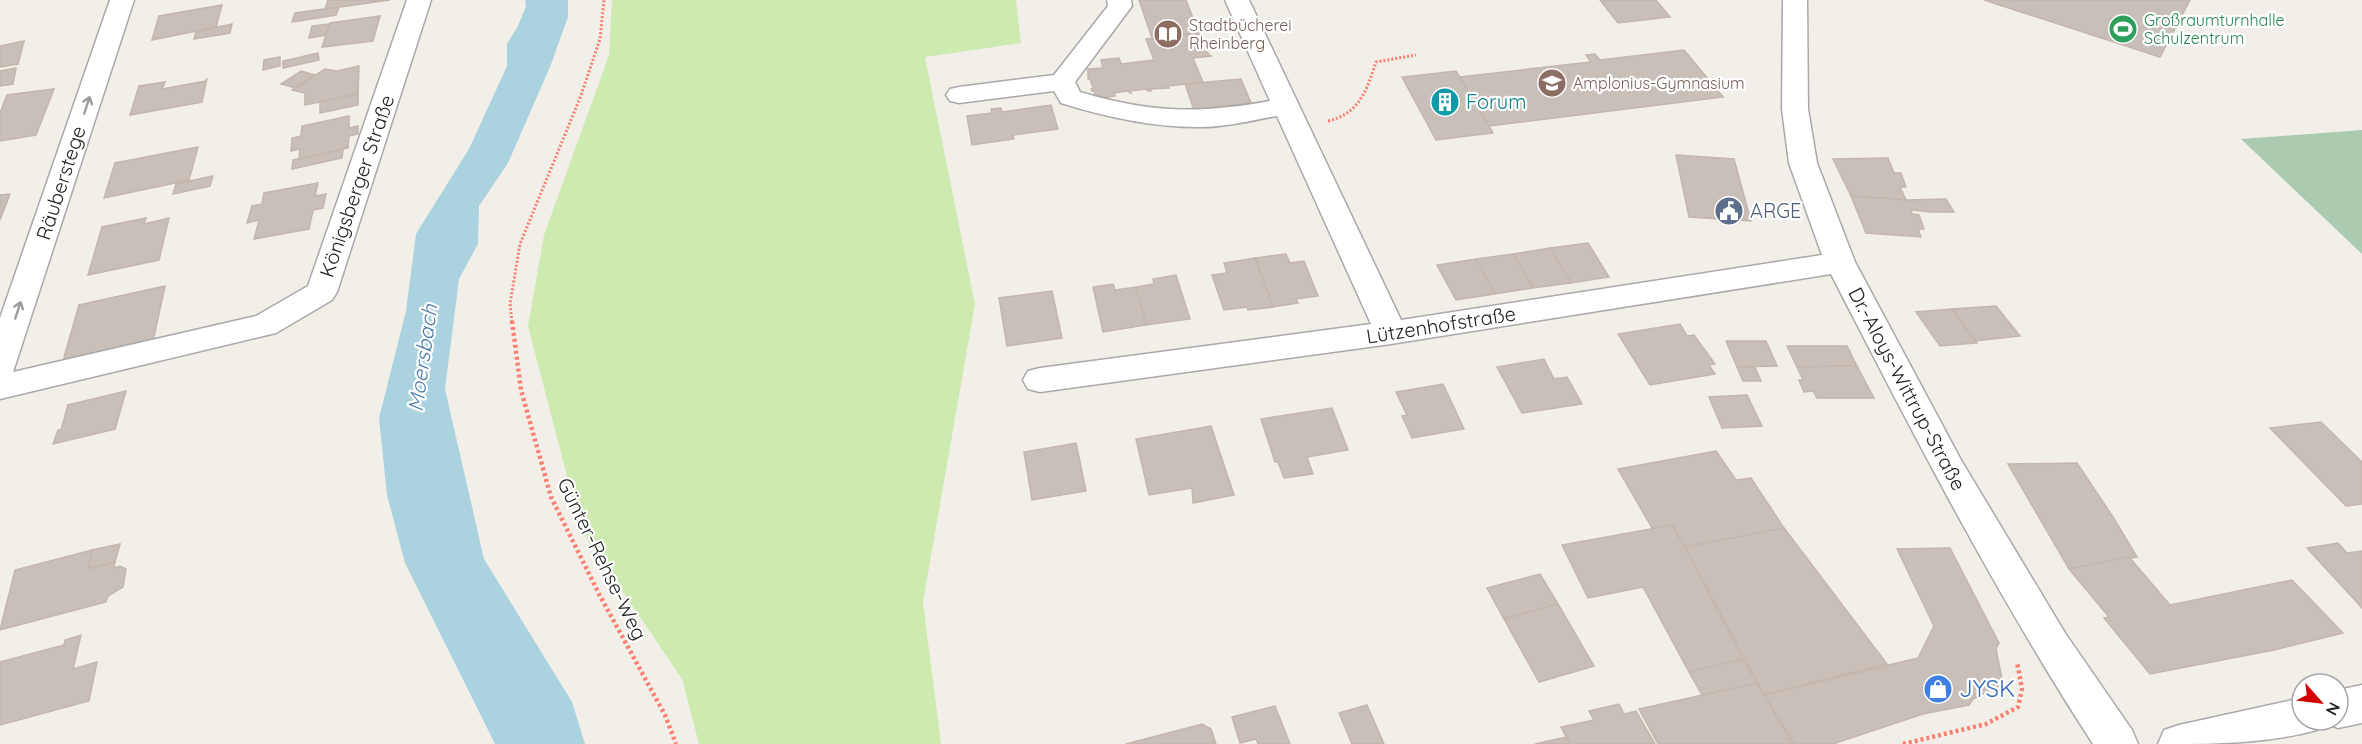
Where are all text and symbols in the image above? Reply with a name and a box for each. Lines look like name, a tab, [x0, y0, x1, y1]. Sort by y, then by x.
place label: Großraumturnhalle Schulzentrum	[2144, 10, 2284, 48]
sports icon: Großraumturnhalle Schulzentrum	[2107, 13, 2139, 45]
place label: Stadtbücherei Rheinberg	[1189, 15, 1292, 53]
library icon: Stadtbücherei Rheinberg	[1152, 18, 1184, 50]
school or university icon: Amplonius-Gymnasium	[1536, 67, 1568, 99]
place label: Amplonius-Gymnasium	[1573, 73, 1745, 93]
building icon: Forum	[1429, 86, 1461, 118]
place label: Forum	[1466, 89, 1526, 114]
street label: Königsberger Straße	[314, 91, 400, 280]
one-way arrow	[82, 96, 93, 115]
street label: Räuberstege	[30, 123, 91, 243]
public building icon: ARGE	[1713, 195, 1745, 227]
place label: ARGE	[1750, 198, 1801, 223]
street label: Dr.-Aloys-Wittrup-Straße	[1843, 283, 1972, 495]
street label: Lützenhofstraße	[1364, 300, 1517, 349]
one-way arrow	[14, 301, 25, 320]
water label: Moersbach	[402, 301, 443, 413]
street label: Günter-Rehse-Weg	[552, 474, 653, 644]
north arrow	[2290, 672, 2350, 732]
shop icon: JYSK	[1922, 673, 1954, 705]
place label: JYSK	[1959, 673, 2015, 703]
text: N	[2322, 699, 2345, 719]

